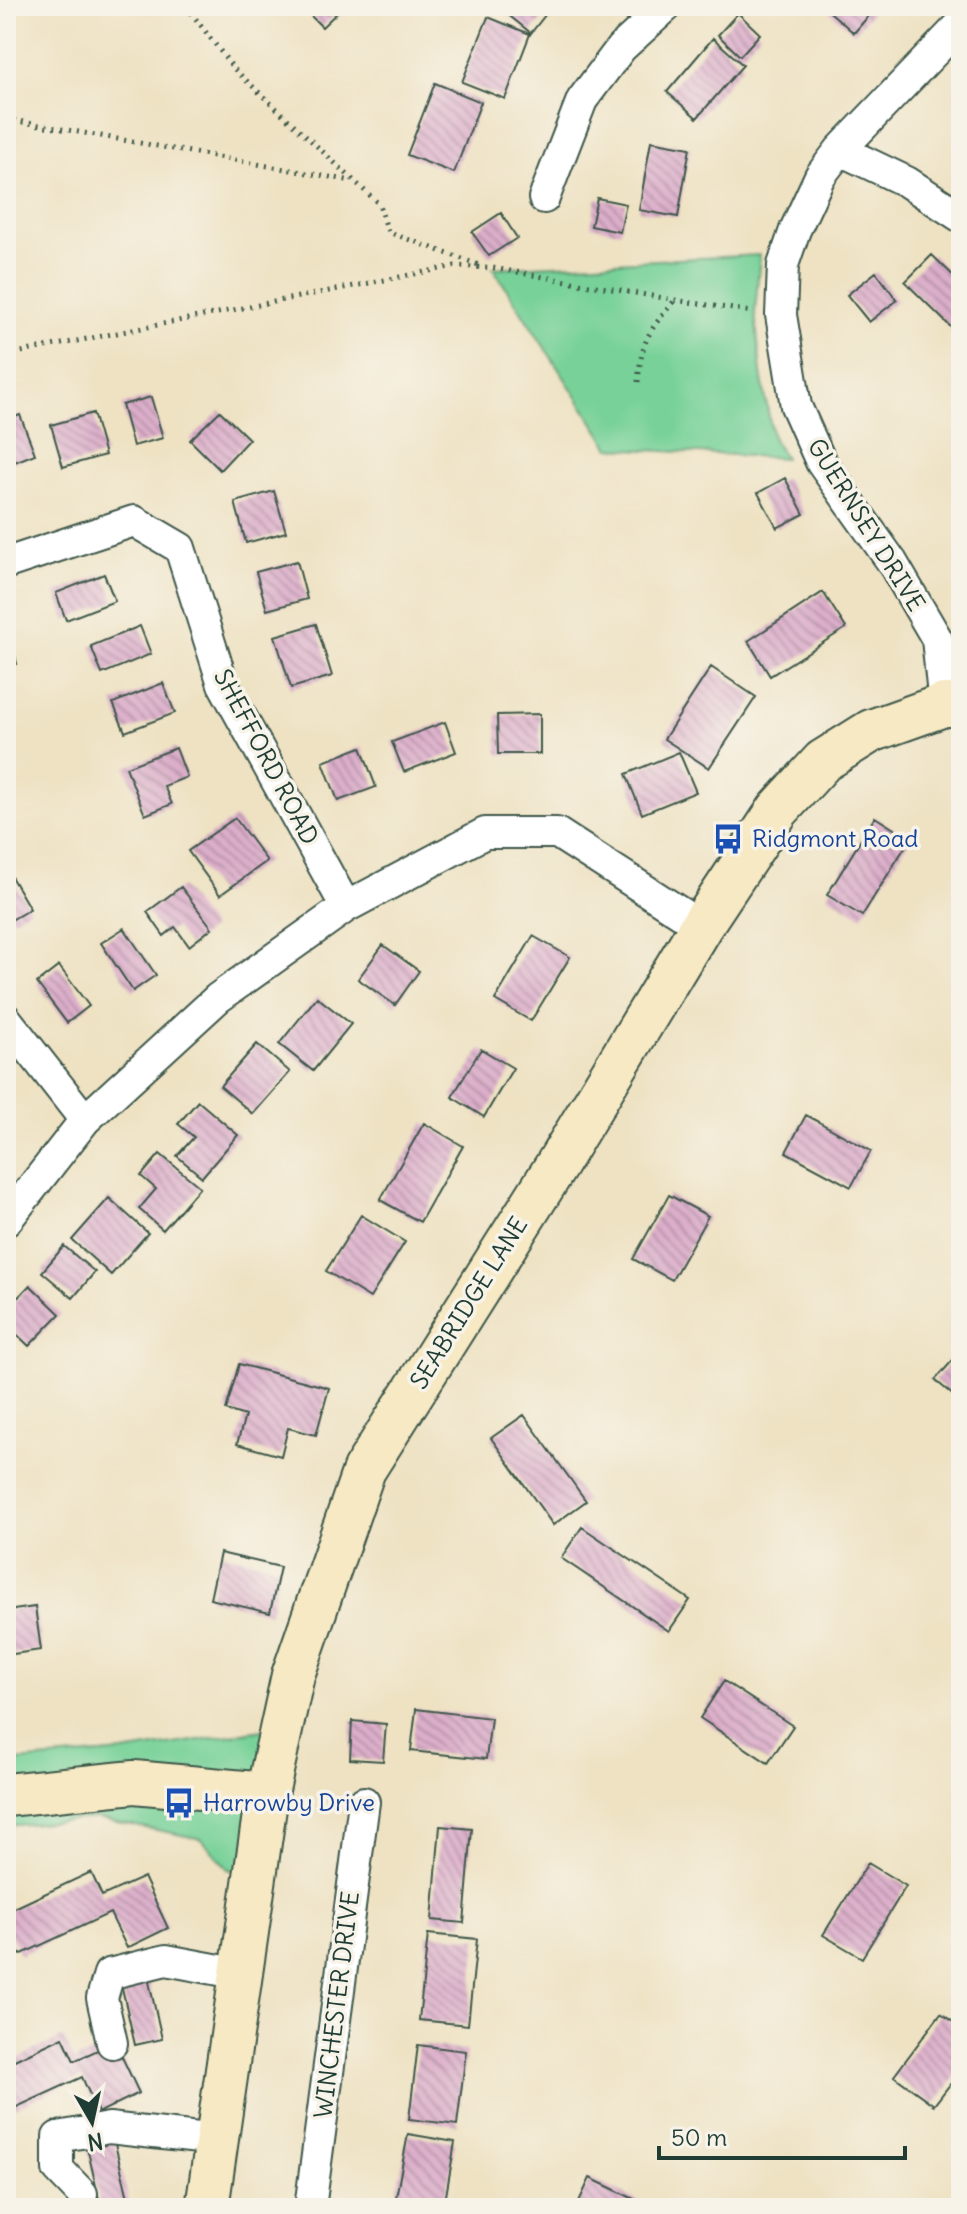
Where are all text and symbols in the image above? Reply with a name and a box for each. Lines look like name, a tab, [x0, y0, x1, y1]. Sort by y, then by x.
street label: GUERNSEY DRIVE	[802, 433, 932, 616]
street label: SHEFFORD ROAD	[208, 664, 326, 849]
bus stop icon: Ridgmont Road	[711, 822, 745, 856]
place label: Ridgmont Road	[752, 823, 918, 853]
street label: SEABRIDGE LANE	[403, 1211, 533, 1394]
bus stop icon: Harrowby Drive	[162, 1786, 196, 1820]
place label: Harrowby Drive	[203, 1787, 375, 1817]
street label: WINCHESTER DRIVE	[307, 1890, 365, 2120]
north arrow	[52, 2082, 132, 2162]
scale bar	[659, 2110, 905, 2160]
text: 50 m	[671, 2122, 727, 2152]
text: N	[85, 2127, 105, 2157]

